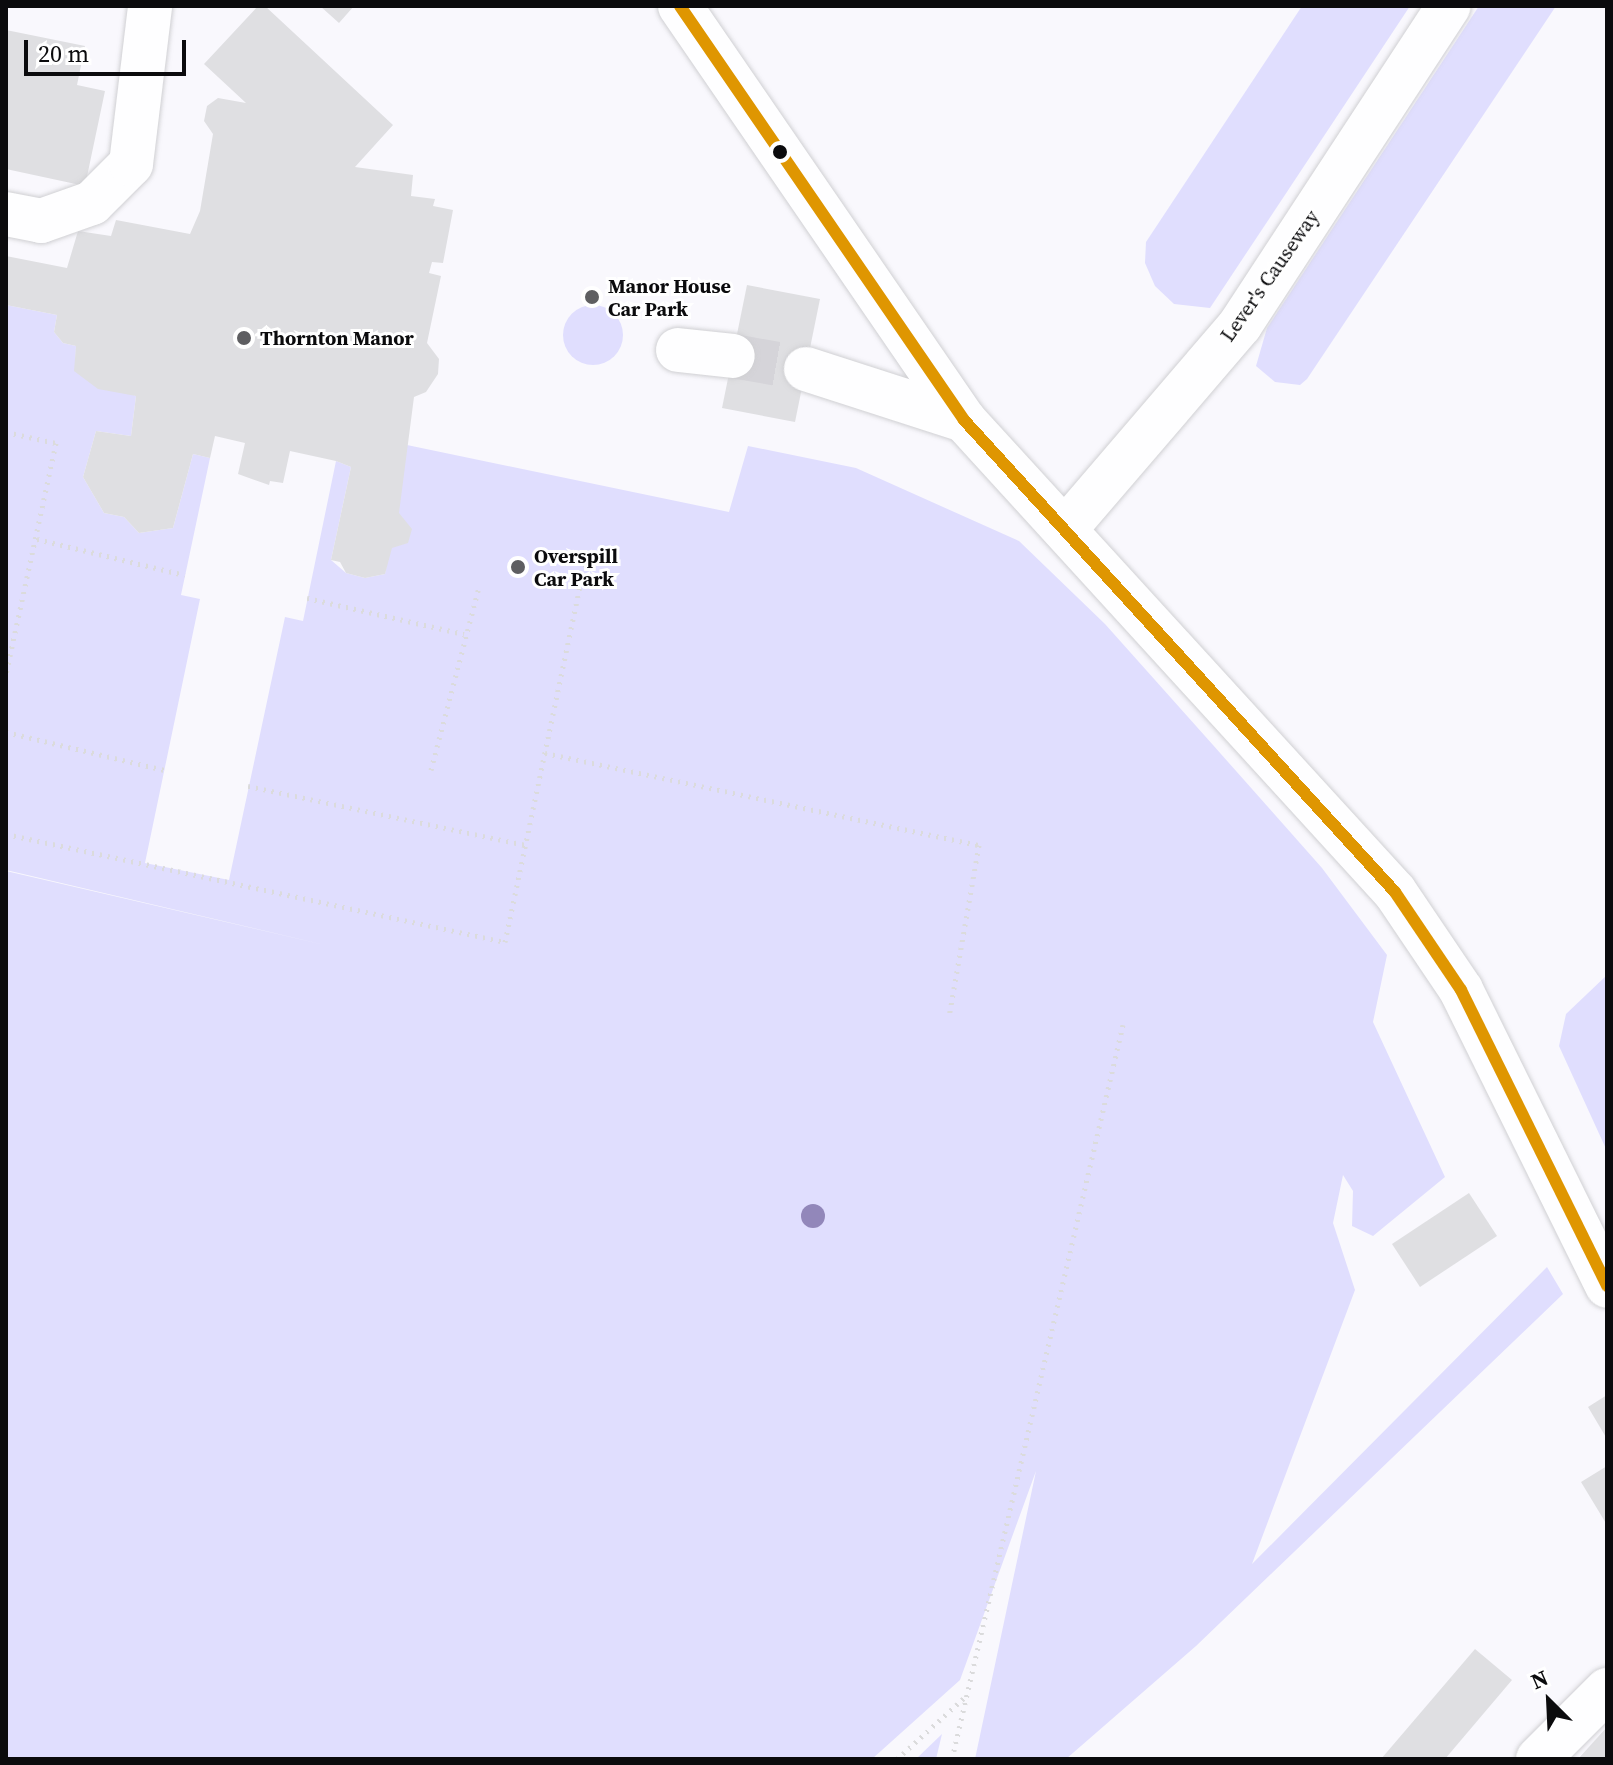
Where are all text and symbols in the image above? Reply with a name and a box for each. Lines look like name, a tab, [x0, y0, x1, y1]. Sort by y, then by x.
scale bar	[28, 24, 190, 74]
text: 20 m	[38, 37, 89, 70]
unlabelled marker	[772, 144, 788, 160]
street label: Lever's Causeway	[1216, 206, 1324, 346]
place label: Manor House Car Park	[608, 274, 731, 321]
marker: Manor House Car Park	[583, 288, 601, 306]
place label: Thornton Manor	[260, 326, 414, 350]
marker: Thornton Manor	[235, 329, 253, 347]
place label: Overspill Car Park	[534, 544, 618, 591]
marker: Overspill Car Park	[509, 558, 527, 576]
north arrow	[1509, 1661, 1589, 1741]
text: N	[1526, 1662, 1553, 1696]

